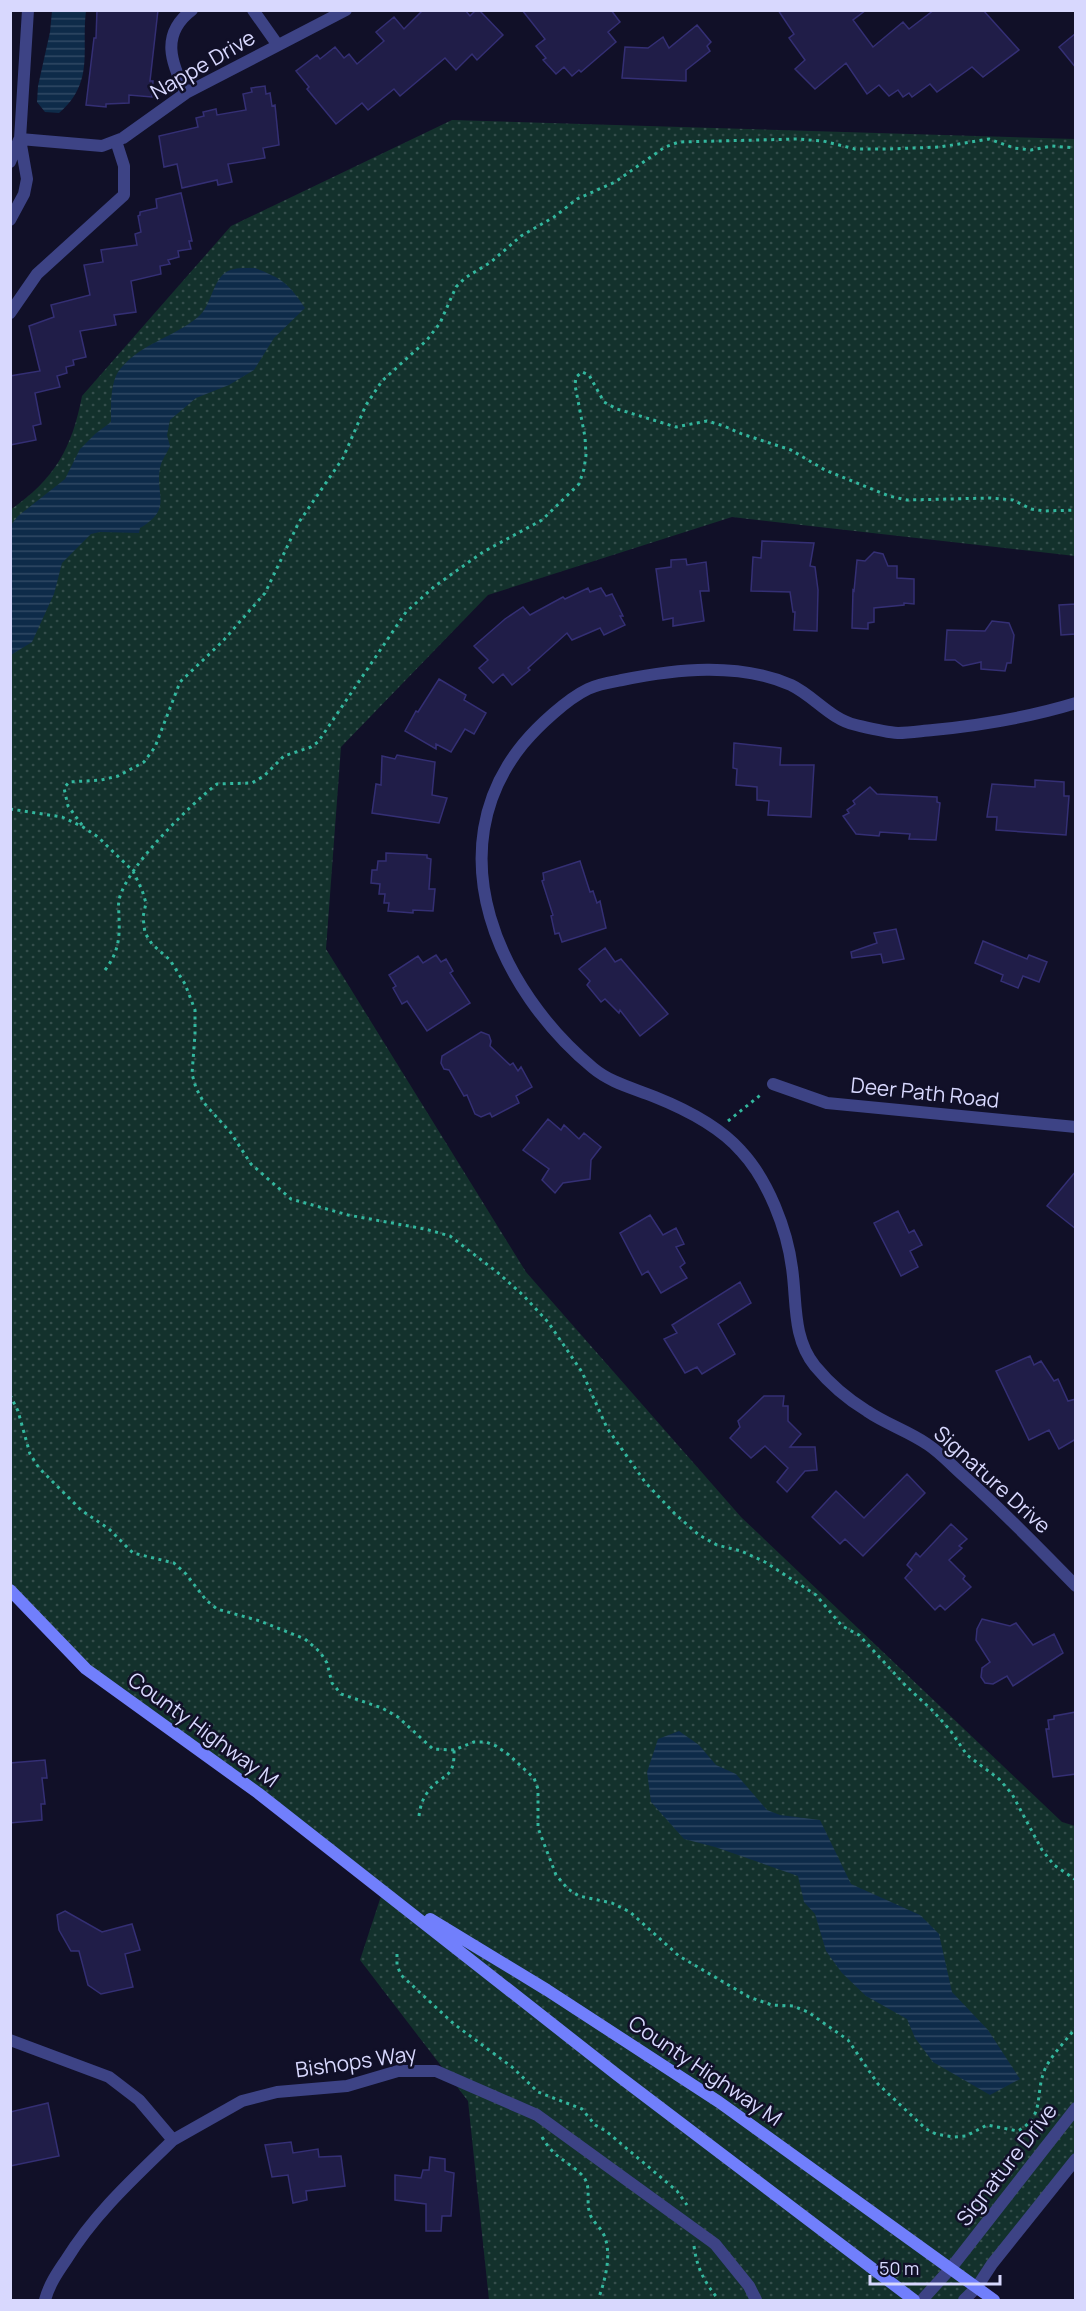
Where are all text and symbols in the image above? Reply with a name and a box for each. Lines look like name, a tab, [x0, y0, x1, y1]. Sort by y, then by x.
street label: Nappe Drive	[145, 23, 260, 105]
street label: Deer Path Road	[849, 1070, 1001, 1114]
street label: Signature Drive	[928, 1419, 1057, 1539]
street label: County Highway M	[123, 1665, 284, 1793]
street label: County Highway M	[623, 2008, 788, 2132]
street label: Bishops Way	[293, 2039, 418, 2083]
street label: Signature Drive	[950, 2097, 1063, 2231]
scale bar	[870, 2248, 1000, 2286]
text: 50 m	[879, 2256, 919, 2280]

